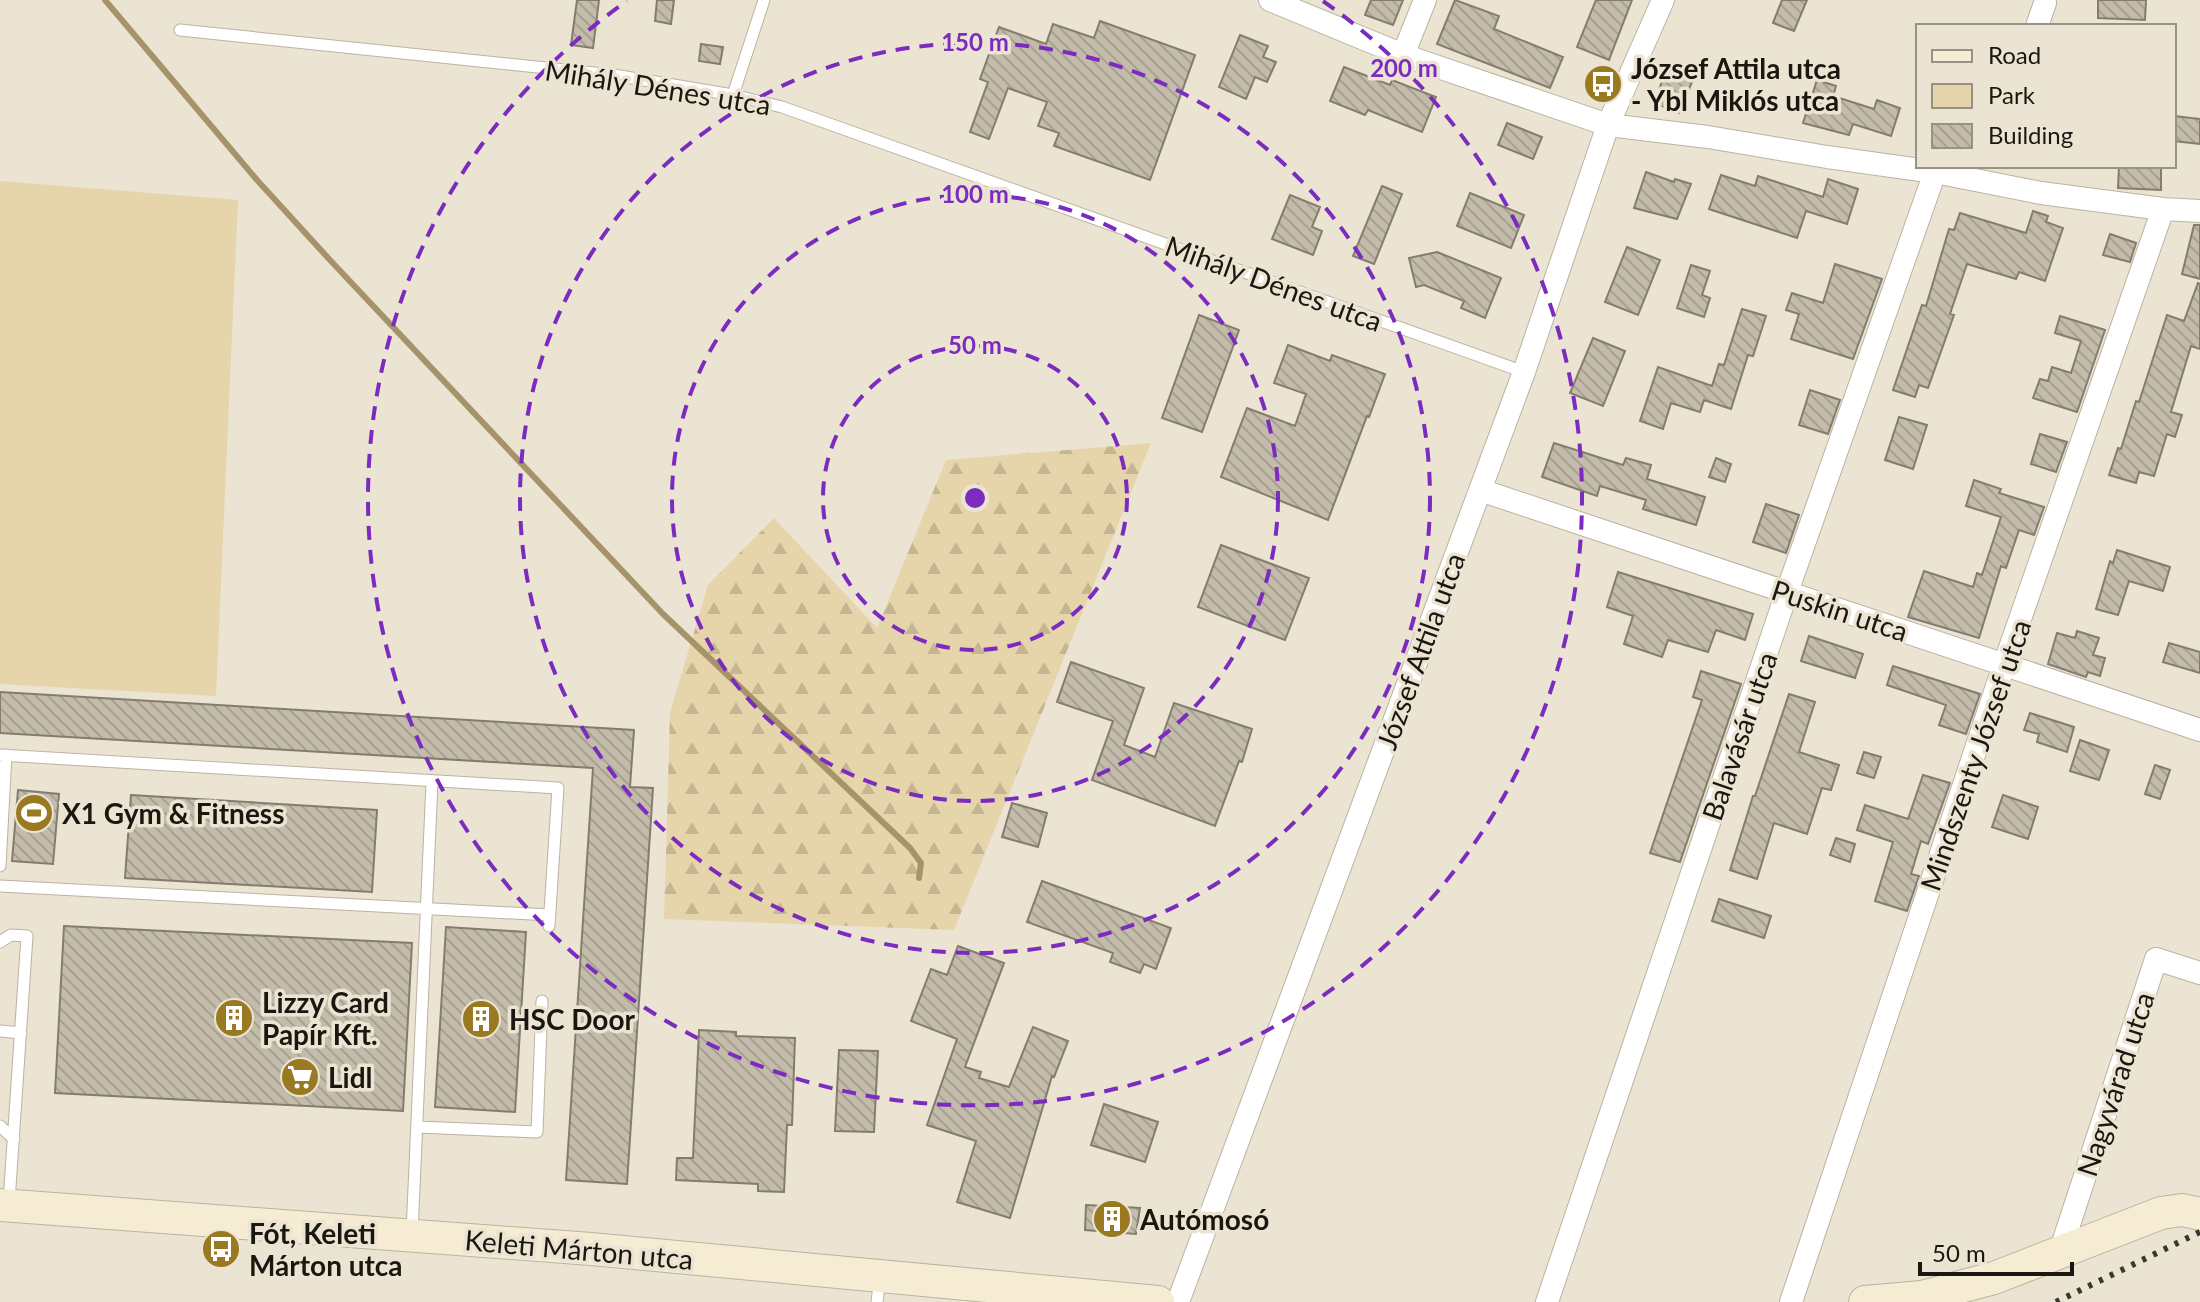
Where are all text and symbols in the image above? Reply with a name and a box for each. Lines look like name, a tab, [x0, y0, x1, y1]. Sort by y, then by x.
legend	[1916, 24, 2176, 168]
text: 150 m	[941, 27, 1009, 56]
text: Road	[1988, 40, 2041, 69]
place label: József Attila utca - Ybl Miklós utca	[1631, 51, 1841, 117]
street label: Mihály Dénes utca	[543, 52, 773, 122]
text: 200 m	[1370, 53, 1438, 82]
bus stop icon: József Attila utca - Ybl Miklós utca	[1582, 63, 1624, 105]
text: Park	[1988, 80, 2036, 109]
text: Building	[1988, 120, 2073, 149]
text: 100 m	[941, 179, 1009, 208]
street label: Mihály Dénes utca	[1161, 228, 1387, 338]
text: 50 m	[948, 330, 1002, 359]
centre of rings	[961, 484, 989, 512]
street label: József Attila utca	[1369, 548, 1471, 754]
street label: Puskin utca	[1768, 572, 1912, 648]
street label: Mindszenty József utca	[1913, 615, 2037, 895]
street label: Balavásár utca	[1694, 647, 1784, 825]
sports icon: X1 Gym & Fitness	[13, 792, 55, 834]
place label: X1 Gym & Fitness	[62, 796, 284, 830]
place label: Lizzy Card Papír Kft.	[262, 985, 389, 1051]
street label: Nagyvárad utca	[2069, 988, 2161, 1180]
building icon: Lizzy Card Papír Kft.	[213, 997, 255, 1039]
building icon: HSC Door	[460, 998, 502, 1040]
place label: HSC Door	[509, 1002, 636, 1036]
supermarket icon: Lidl	[279, 1056, 321, 1098]
place label: Lidl	[328, 1060, 373, 1094]
building icon: Autómosó	[1091, 1198, 1133, 1240]
place label: Autómosó	[1139, 1202, 1269, 1236]
place label: Fót, Keleti Márton utca	[249, 1216, 403, 1282]
street label: Keleti Márton utca	[463, 1222, 695, 1276]
scale bar	[1920, 1226, 2072, 1276]
bus stop icon: Fót, Keleti Márton utca	[200, 1228, 242, 1270]
text: 50 m	[1932, 1238, 1986, 1267]

